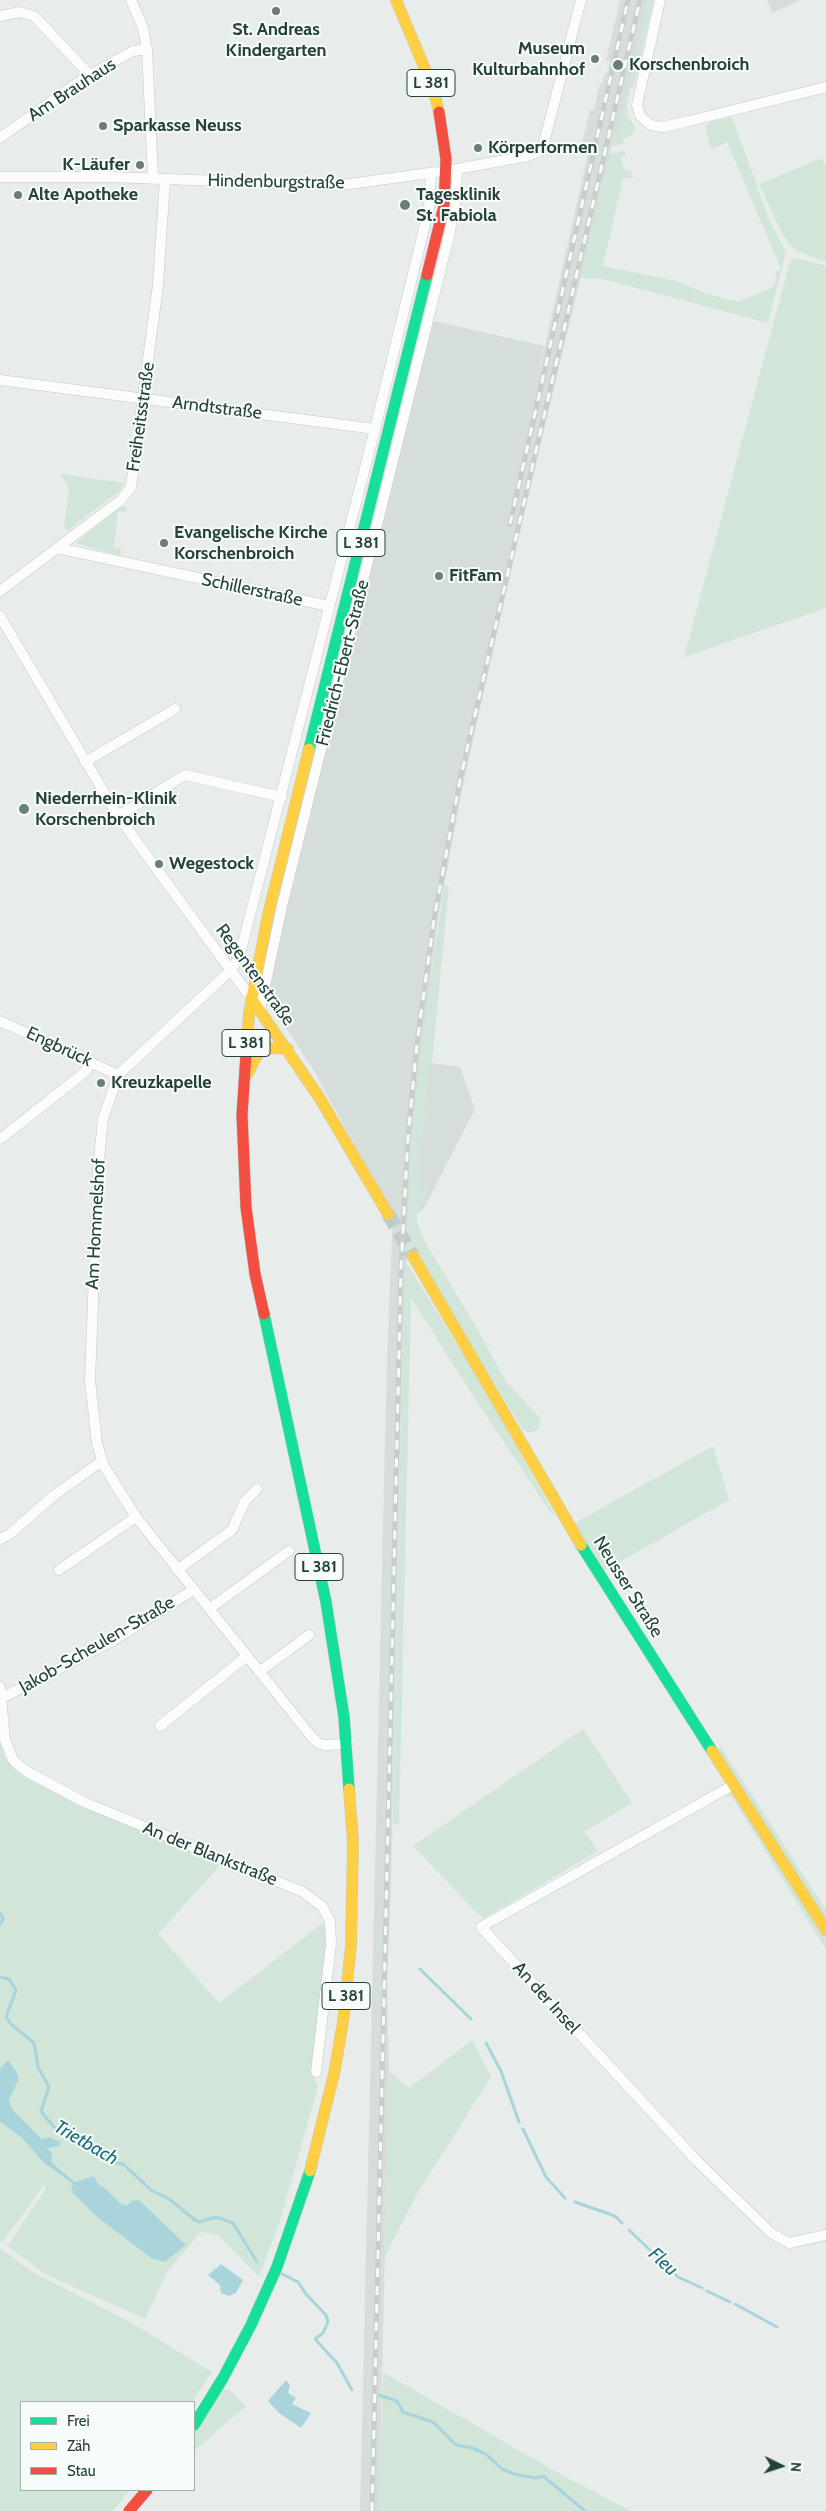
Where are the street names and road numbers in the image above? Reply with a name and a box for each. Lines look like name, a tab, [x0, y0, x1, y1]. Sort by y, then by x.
street label: Am Brauhaus	[24, 54, 120, 126]
road number: L 381	[407, 70, 455, 96]
street label: Hindenburgstraße	[207, 170, 345, 194]
street label: Freiheitsstraße	[123, 361, 159, 473]
street label: Arndtstraße	[171, 392, 263, 424]
road number: L 381	[337, 530, 385, 556]
street label: Schillerstraße	[199, 569, 305, 611]
street label: Friedrich-Ebert-Straße	[312, 578, 374, 748]
street label: Regentenstraße	[211, 920, 299, 1030]
street label: Engbrück	[23, 1022, 95, 1072]
road number: L 381	[222, 1030, 270, 1056]
street label: Am Hommelshof	[82, 1158, 110, 1290]
street label: Neusser Straße	[588, 1533, 668, 1641]
road number: L 381	[295, 1554, 343, 1580]
street label: Jakob-Scheulen-Straße	[15, 1592, 179, 1698]
street label: An der Blankstraße	[140, 1817, 280, 1891]
street label: An der Insel	[508, 1957, 584, 2039]
road number: L 381	[322, 1982, 370, 2010]

